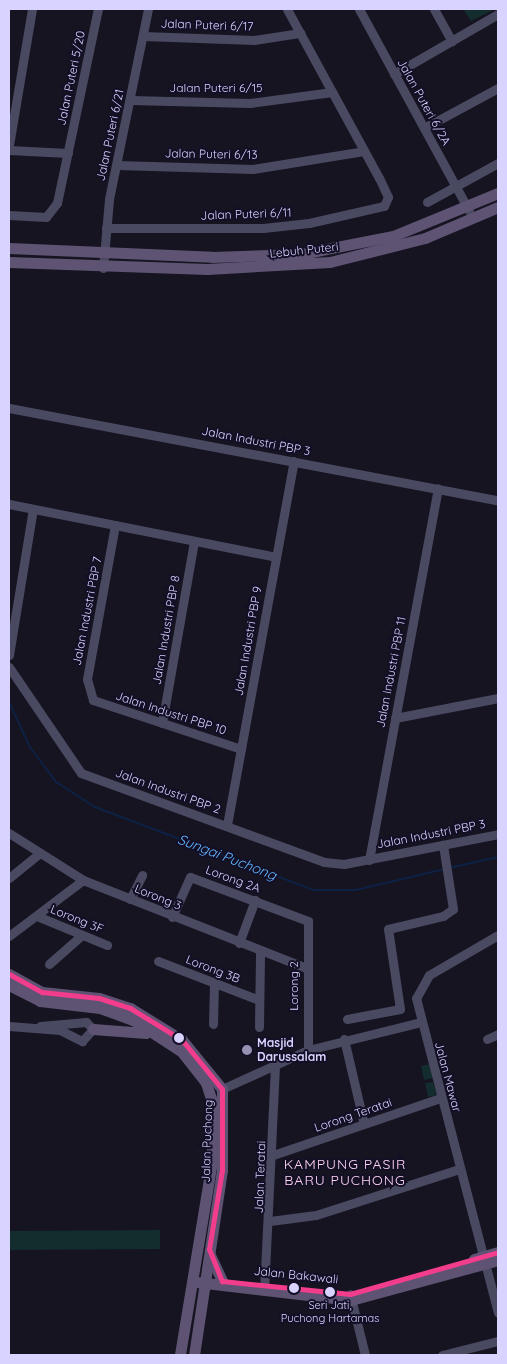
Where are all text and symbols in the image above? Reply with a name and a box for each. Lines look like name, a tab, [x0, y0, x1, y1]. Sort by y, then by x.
street label: Jalan Puteri 6/17	[160, 16, 254, 34]
street label: Jalan Puteri 5/20	[54, 29, 88, 127]
street label: Jalan Puteri 6/2A	[394, 56, 454, 148]
street label: Jalan Puteri 6/15	[169, 81, 263, 95]
street label: Jalan Puteri 6/21	[93, 88, 127, 182]
street label: Jalan Puteri 6/13	[164, 146, 258, 162]
street label: Jalan Puteri 6/11	[200, 205, 292, 223]
street label: Lebuh Puteri	[269, 239, 339, 261]
street label: Jalan Industri PBP 3	[200, 423, 312, 459]
street label: Jalan Industri PBP 7	[69, 555, 105, 667]
street label: Jalan Industri PBP 8	[149, 574, 183, 686]
street label: Jalan Industri PBP 9	[231, 585, 265, 697]
street label: Jalan Industri PBP 11	[373, 615, 409, 729]
street label: Jalan Industri PBP 10	[114, 688, 228, 738]
street label: Jalan Industri PBP 2	[113, 765, 223, 817]
street label: Jalan Industri PBP 3	[375, 816, 487, 852]
water label: Sungai Puchong	[175, 830, 279, 884]
street label: Lorong 2A	[204, 862, 262, 896]
street label: Lorong 3	[132, 881, 184, 913]
street label: Lorong 3F	[48, 902, 106, 936]
street label: Lorong 3B	[184, 952, 242, 986]
street label: Lorong 2	[287, 961, 301, 1011]
unlabelled marker	[174, 1033, 184, 1043]
place label: Masjid Darussalam	[257, 1036, 326, 1064]
street label: Jalan Mawar	[432, 1040, 464, 1114]
marker: Masjid Darussalam	[241, 1044, 253, 1056]
street label: Lorong Teratai	[312, 1095, 394, 1135]
street label: Jalan Puchong	[198, 1099, 216, 1183]
street label: Jalan Teratai	[252, 1140, 268, 1214]
district label: KAMPUNG PASIR BARU PUCHONG	[282, 1156, 408, 1188]
street label: Jalan Bakawali	[253, 1263, 339, 1287]
unlabelled marker	[289, 1283, 299, 1293]
marker: Seri Jati, Puchong Hartamas	[325, 1287, 335, 1297]
place label: Seri Jati, Puchong Hartamas	[281, 1299, 379, 1325]

